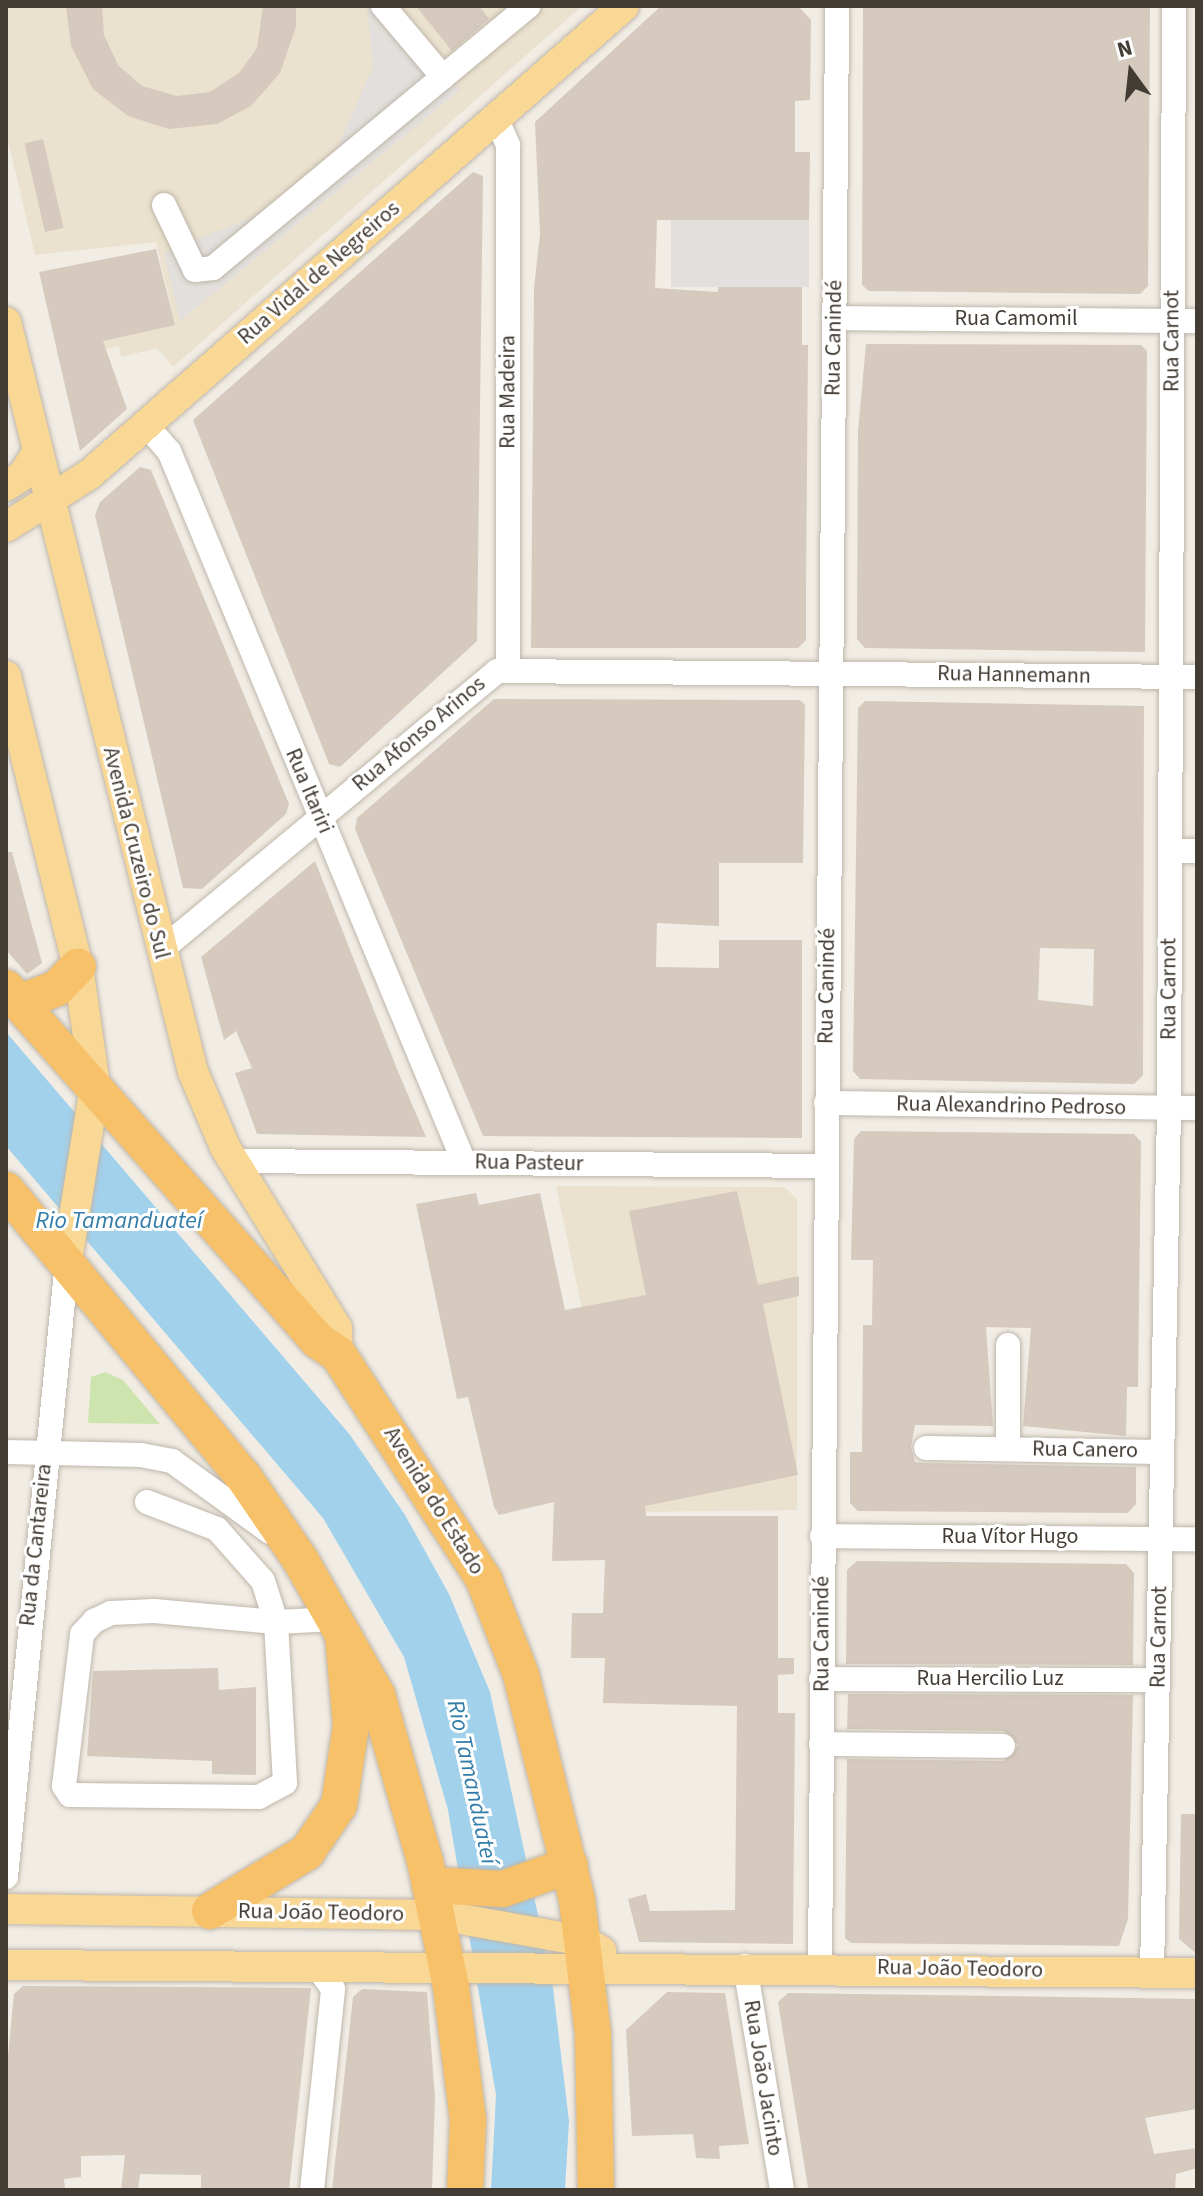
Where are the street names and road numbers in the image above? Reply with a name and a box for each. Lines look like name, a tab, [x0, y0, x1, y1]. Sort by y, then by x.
street label: Rua Vidal de Negreiros	[233, 196, 405, 350]
street label: Rua Canindé	[820, 280, 848, 396]
street label: Rua Carnot	[1159, 290, 1185, 392]
street label: Rua Camomil	[954, 306, 1078, 332]
street label: Rua Madeira	[495, 335, 521, 449]
street label: Rua Hannemann	[937, 660, 1091, 690]
street label: Rua Afonso Arinos	[347, 671, 491, 797]
street label: Avenida Cruzeiro do Sul	[97, 744, 175, 962]
street label: Rua Itariri	[279, 744, 339, 838]
street label: Rua Canindé	[813, 928, 841, 1044]
street label: Rua Carnot	[1156, 938, 1182, 1040]
street label: Rua Alexandrino Pedroso	[896, 1091, 1126, 1121]
street label: Rua Pasteur	[474, 1149, 584, 1177]
street label: Avenida do Estado	[378, 1422, 490, 1580]
street label: Rua Canero	[1032, 1436, 1138, 1464]
street label: Rua da Cantareira	[14, 1462, 58, 1628]
street label: Rua Vítor Hugo	[941, 1524, 1079, 1550]
street label: Rua Canindé	[809, 1576, 835, 1692]
street label: Rua Carnot	[1145, 1586, 1173, 1688]
street label: Rua Hercilio Luz	[916, 1666, 1064, 1692]
street label: Rua João Teodoro	[238, 1898, 404, 1928]
street label: Rua João Teodoro	[877, 1954, 1043, 1984]
street label: Rua João Jacinto	[738, 1998, 788, 2158]

